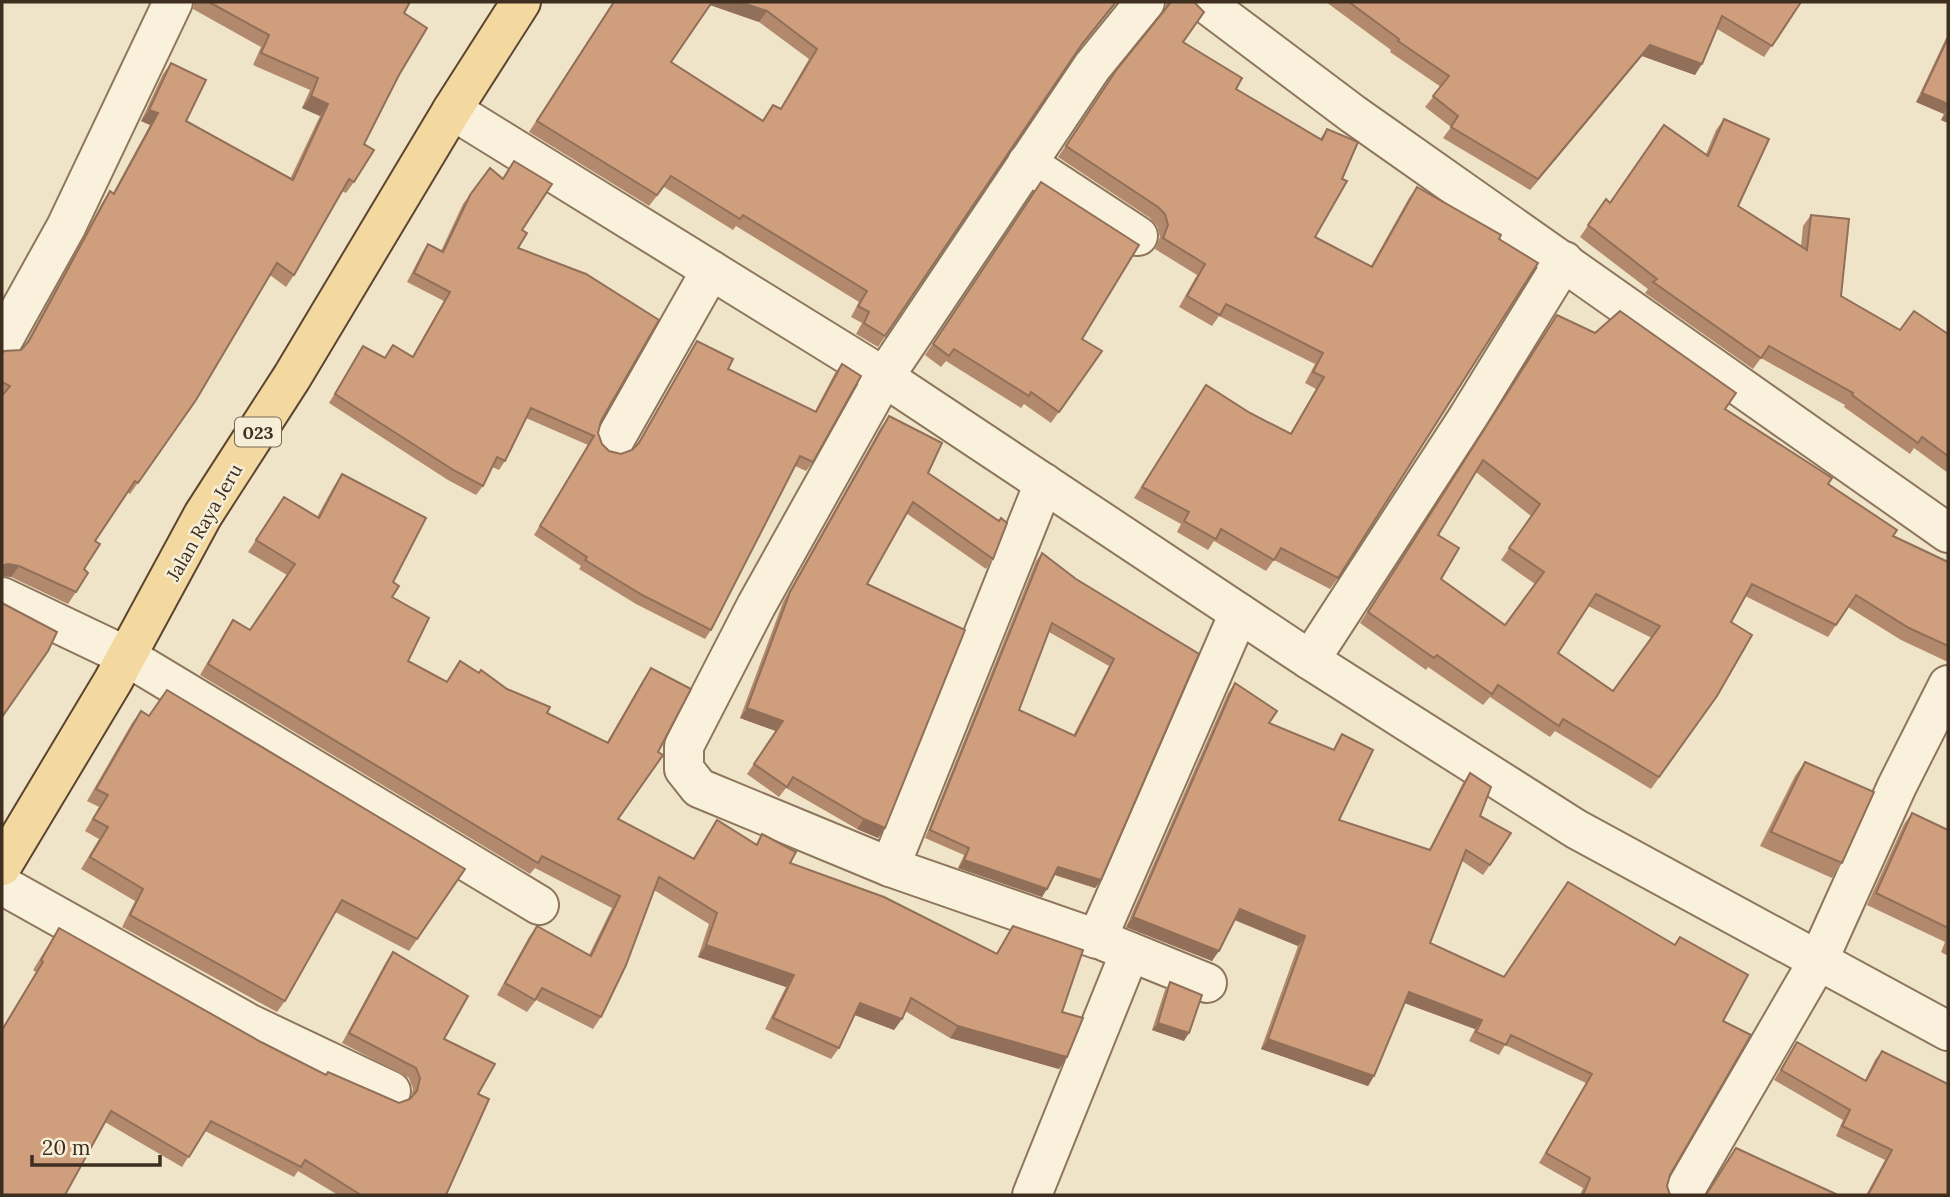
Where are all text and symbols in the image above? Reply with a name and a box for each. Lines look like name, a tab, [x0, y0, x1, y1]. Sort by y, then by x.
road number: 023	[235, 418, 281, 446]
street label: Jalan Raya Jeru	[160, 459, 247, 586]
scale bar	[32, 1124, 159, 1168]
text: 20 m	[42, 1134, 91, 1161]

